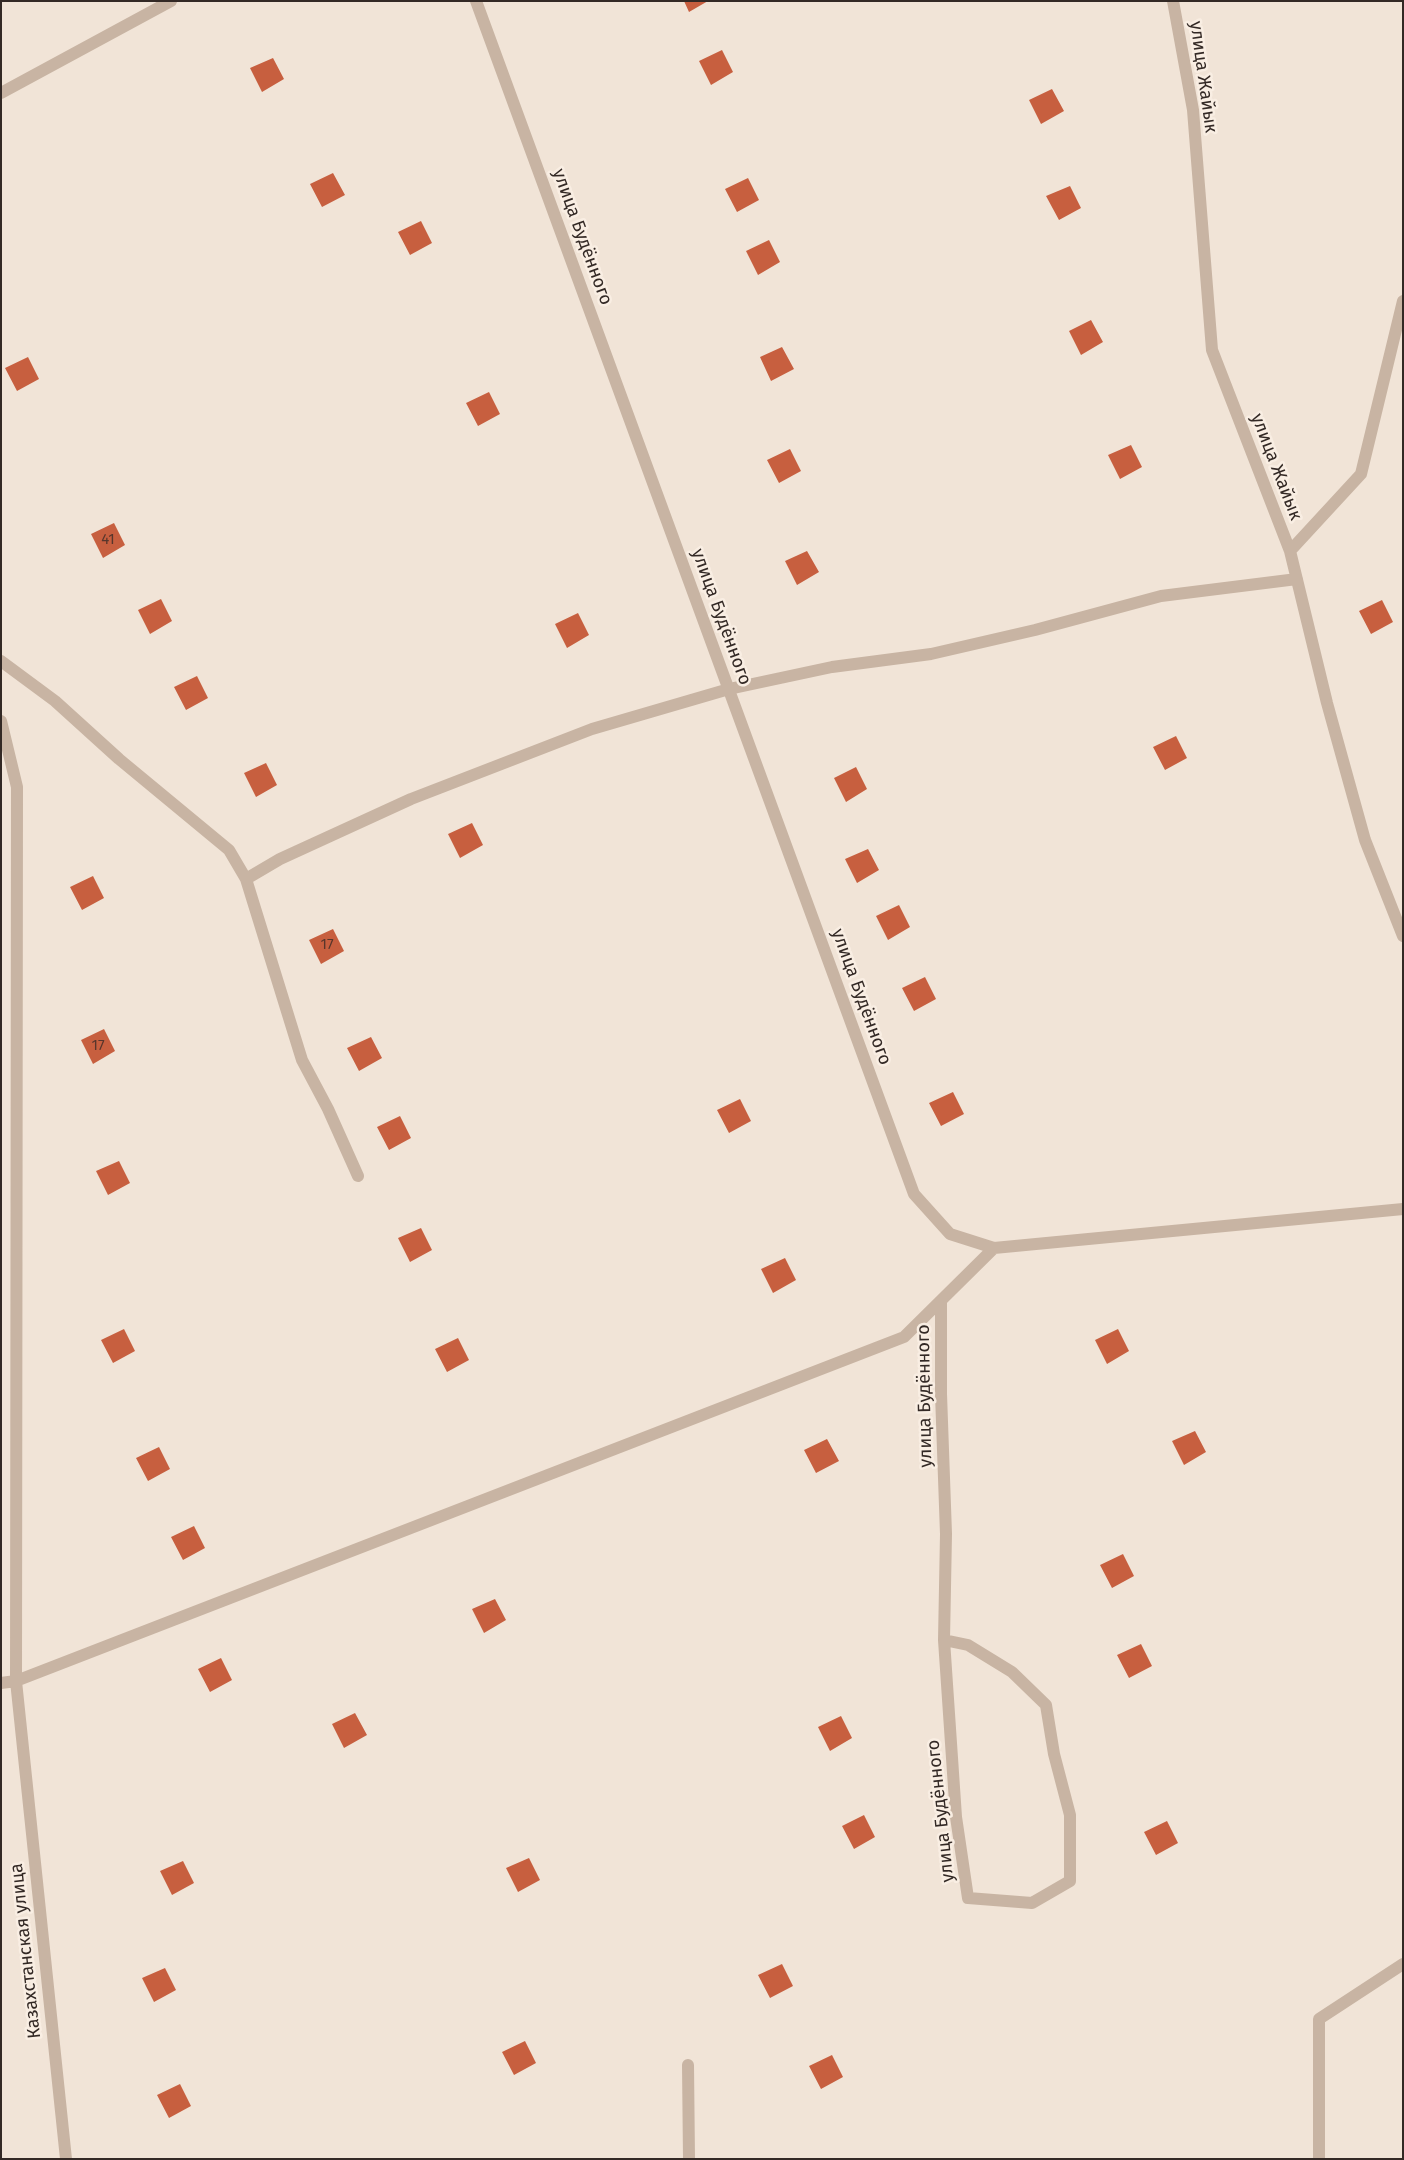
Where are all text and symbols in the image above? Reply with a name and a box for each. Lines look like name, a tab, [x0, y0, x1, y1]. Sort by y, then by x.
street label: улица Жайык	[1184, 20, 1222, 134]
street label: улица Будённого	[547, 166, 617, 308]
street label: улица Жайык	[1246, 411, 1306, 523]
house number: 41	[101, 531, 115, 549]
street label: улица Будённого	[686, 546, 756, 688]
street label: улица Будённого	[826, 926, 896, 1068]
house number: 17	[320, 936, 334, 954]
house number: 17	[91, 1037, 105, 1055]
street label: улица Будённого	[913, 1324, 937, 1468]
street label: улица Будённого	[923, 1739, 959, 1883]
street label: Казахстанская улица	[6, 1862, 46, 2040]

